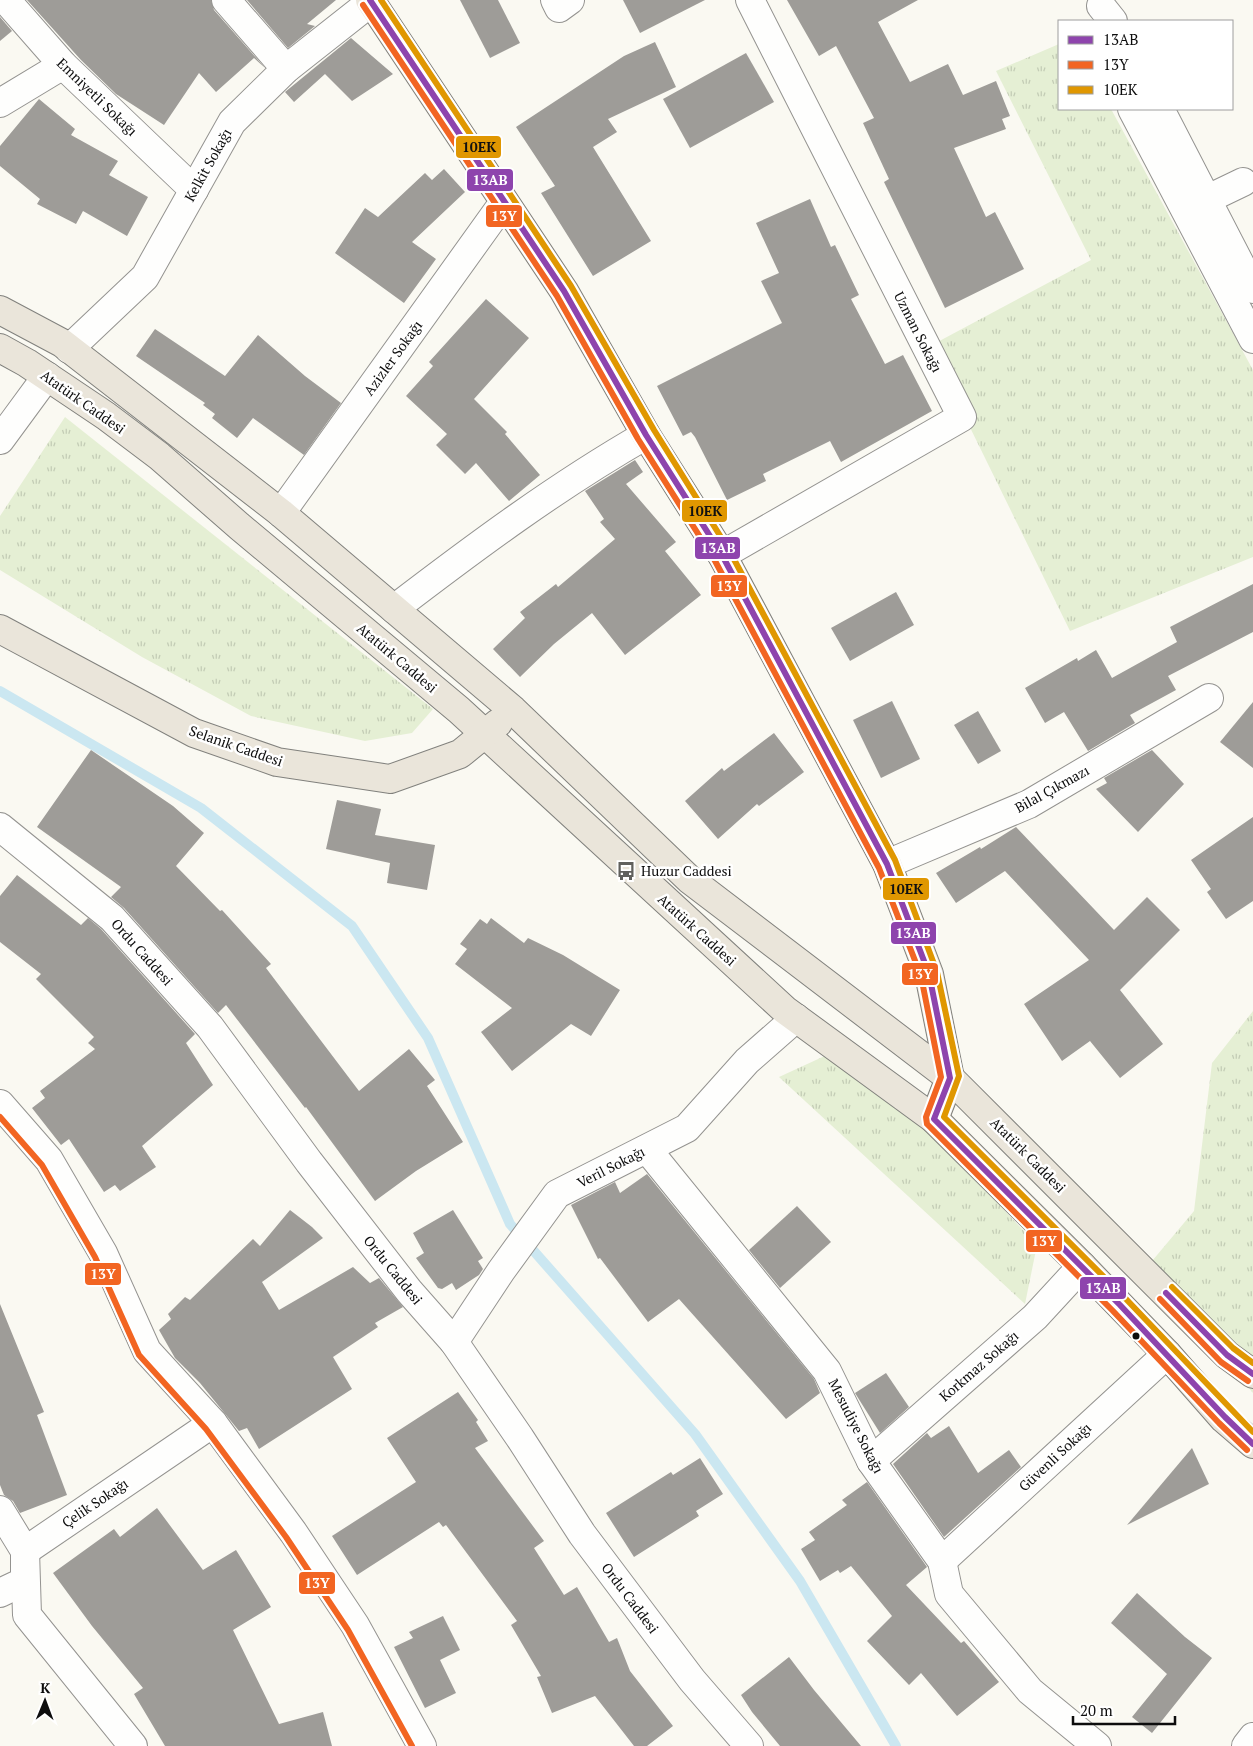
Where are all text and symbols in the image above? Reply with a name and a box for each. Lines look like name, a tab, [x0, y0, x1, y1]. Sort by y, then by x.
legend	[1058, 20, 1233, 110]
text: 13AB	[1103, 29, 1138, 49]
street label: Emniyetli Sokağı	[53, 53, 142, 140]
text: 13Y	[1103, 54, 1129, 74]
text: 10EK	[1103, 79, 1138, 99]
street label: Kelkit Sokağı	[180, 125, 235, 205]
line badge: 10EK	[455, 135, 502, 159]
text: 10EK	[462, 137, 496, 156]
line badge: 13AB	[466, 168, 514, 192]
text: 13AB	[472, 170, 508, 189]
line badge: 13Y	[485, 204, 523, 228]
text: 13Y	[491, 206, 517, 225]
street label: Uzman Sokağı	[890, 288, 947, 375]
street label: Azizler Sokağı	[359, 316, 426, 399]
street label: Atatürk Caddesi	[37, 365, 129, 438]
line badge: 10EK	[681, 499, 728, 523]
text: 10EK	[688, 501, 722, 520]
line badge: 13AB	[694, 536, 741, 560]
text: 13AB	[700, 538, 736, 557]
line badge: 13Y	[710, 574, 748, 598]
text: 13Y	[716, 576, 742, 595]
street label: Atatürk Caddesi	[353, 618, 441, 697]
street label: Selanik Caddesi	[187, 721, 286, 770]
street label: Bilal Çıkmazı	[1011, 760, 1092, 817]
bus stop icon: Huzur Caddesi	[615, 860, 637, 882]
place label: Huzur Caddesi	[641, 861, 732, 880]
line badge: 10EK	[882, 877, 930, 901]
text: 10EK	[889, 879, 923, 898]
street label: Atatürk Caddesi	[654, 889, 741, 970]
street label: Ordu Caddesi	[107, 914, 177, 989]
line badge: 13AB	[890, 921, 937, 945]
text: 13AB	[895, 923, 931, 942]
line badge: 13Y	[901, 962, 939, 986]
text: 13Y	[907, 964, 933, 983]
street label: Atatürk Caddesi	[987, 1113, 1070, 1196]
street label: Veril Sokağı	[574, 1141, 648, 1192]
line badge: 13Y	[1025, 1229, 1063, 1253]
street label: Ordu Caddesi	[360, 1231, 427, 1308]
text: 13Y	[1031, 1231, 1057, 1250]
line badge: 13Y	[84, 1262, 122, 1286]
text: 13Y	[90, 1264, 116, 1283]
line badge: 13AB	[1079, 1276, 1127, 1300]
text: 13AB	[1085, 1278, 1121, 1297]
street label: Korkmaz Sokağı	[935, 1326, 1022, 1405]
unlabelled marker	[1131, 1331, 1141, 1341]
street label: Mesudiye Sokağı	[824, 1375, 888, 1476]
street label: Güvenli Sokağı	[1014, 1418, 1095, 1495]
street label: Çelik Sokağı	[58, 1473, 131, 1532]
street label: Ordu Caddesi	[598, 1558, 663, 1637]
line badge: 13Y	[298, 1571, 336, 1595]
text: 13Y	[304, 1573, 330, 1592]
north arrow	[20, 1676, 70, 1726]
text: K	[40, 1678, 50, 1697]
scale bar	[1073, 1694, 1176, 1726]
text: 20 m	[1080, 1700, 1113, 1720]

